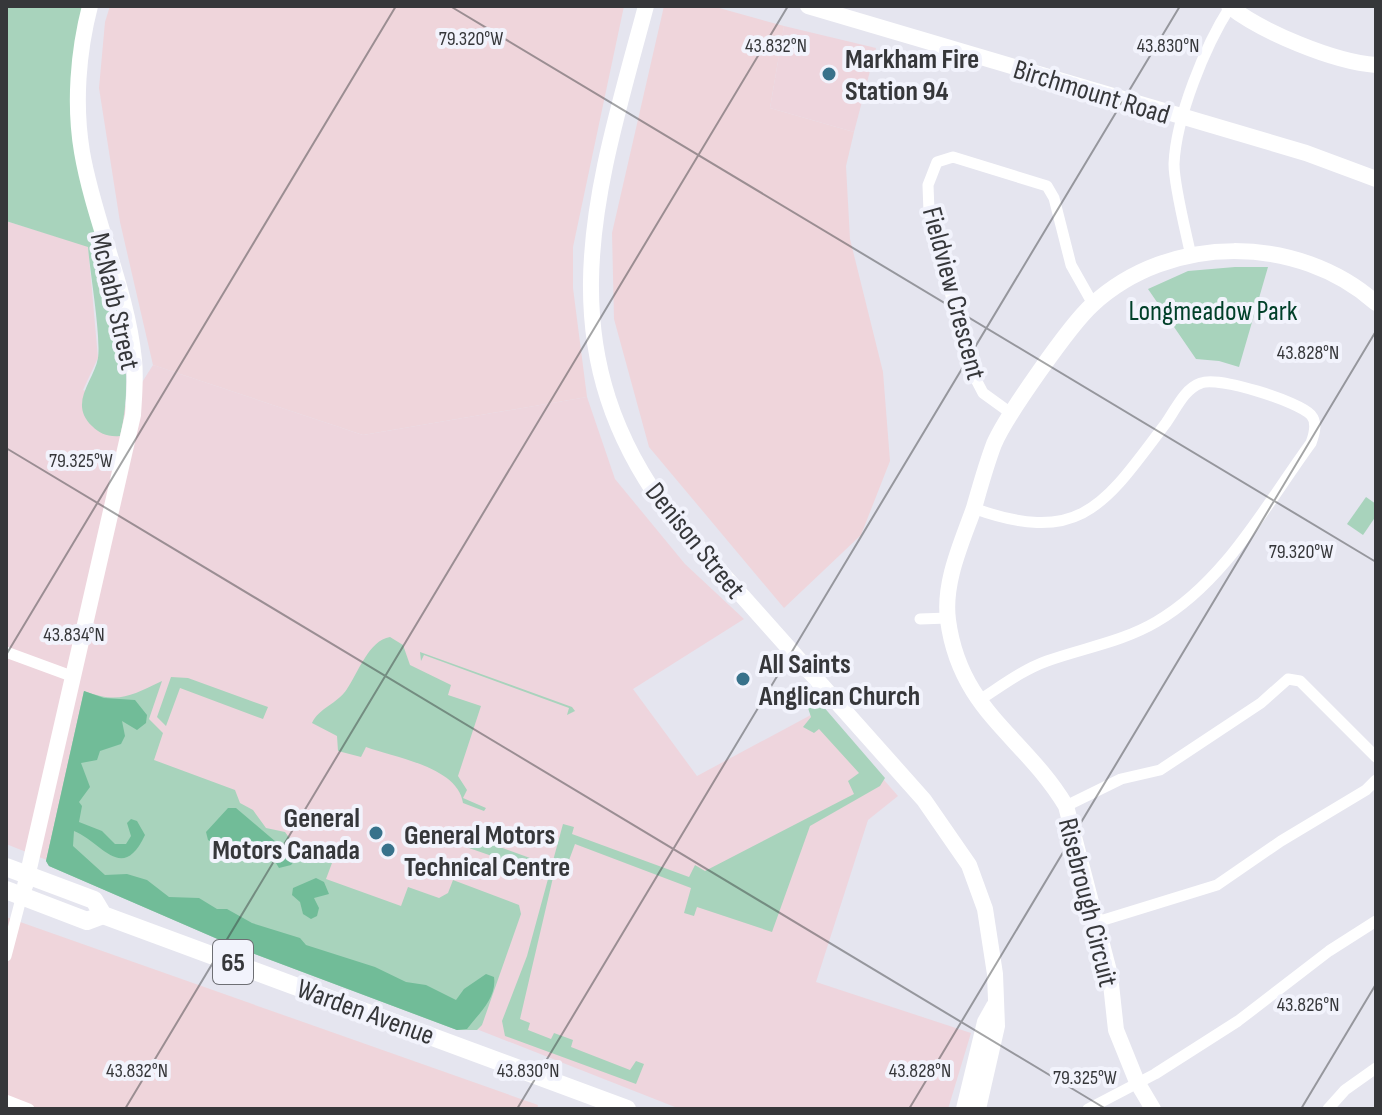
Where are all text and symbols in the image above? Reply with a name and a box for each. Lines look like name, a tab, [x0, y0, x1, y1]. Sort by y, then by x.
text: 79.320°W	[439, 27, 503, 51]
text: 43.832°N	[745, 34, 807, 58]
text: 43.830°N	[1137, 34, 1199, 58]
place label: Markham Fire Station 94	[845, 43, 979, 108]
street label: Birchmount Road	[1009, 53, 1174, 132]
marker: Markham Fire Station 94	[820, 65, 838, 83]
street label: Fieldview Crescent	[915, 204, 992, 383]
street label: McNabb Street	[83, 230, 146, 373]
park label: Longmeadow Park	[1128, 295, 1298, 328]
text: 43.828°N	[1277, 341, 1339, 365]
text: 79.325°W	[49, 449, 113, 473]
street label: Denison Street	[638, 476, 752, 606]
text: 79.320°W	[1269, 540, 1333, 564]
text: 43.834°N	[43, 623, 105, 647]
place label: All Saints Anglican Church	[758, 648, 920, 713]
marker: All Saints Anglican Church	[734, 670, 752, 688]
place label: General Motors Canada	[212, 802, 360, 867]
street label: Risebrough Circuit	[1051, 815, 1124, 990]
place label: General Motors Technical Centre	[404, 819, 570, 884]
marker: General Motors Canada	[367, 824, 385, 842]
marker: General Motors Technical Centre	[379, 841, 397, 859]
road number: 65	[213, 940, 253, 984]
street label: Warden Avenue	[292, 972, 439, 1052]
text: 43.826°N	[1277, 993, 1339, 1017]
text: 43.832°N	[106, 1059, 168, 1083]
text: 43.830°N	[497, 1059, 559, 1083]
text: 43.828°N	[889, 1059, 951, 1083]
text: 79.325°W	[1053, 1066, 1117, 1090]

